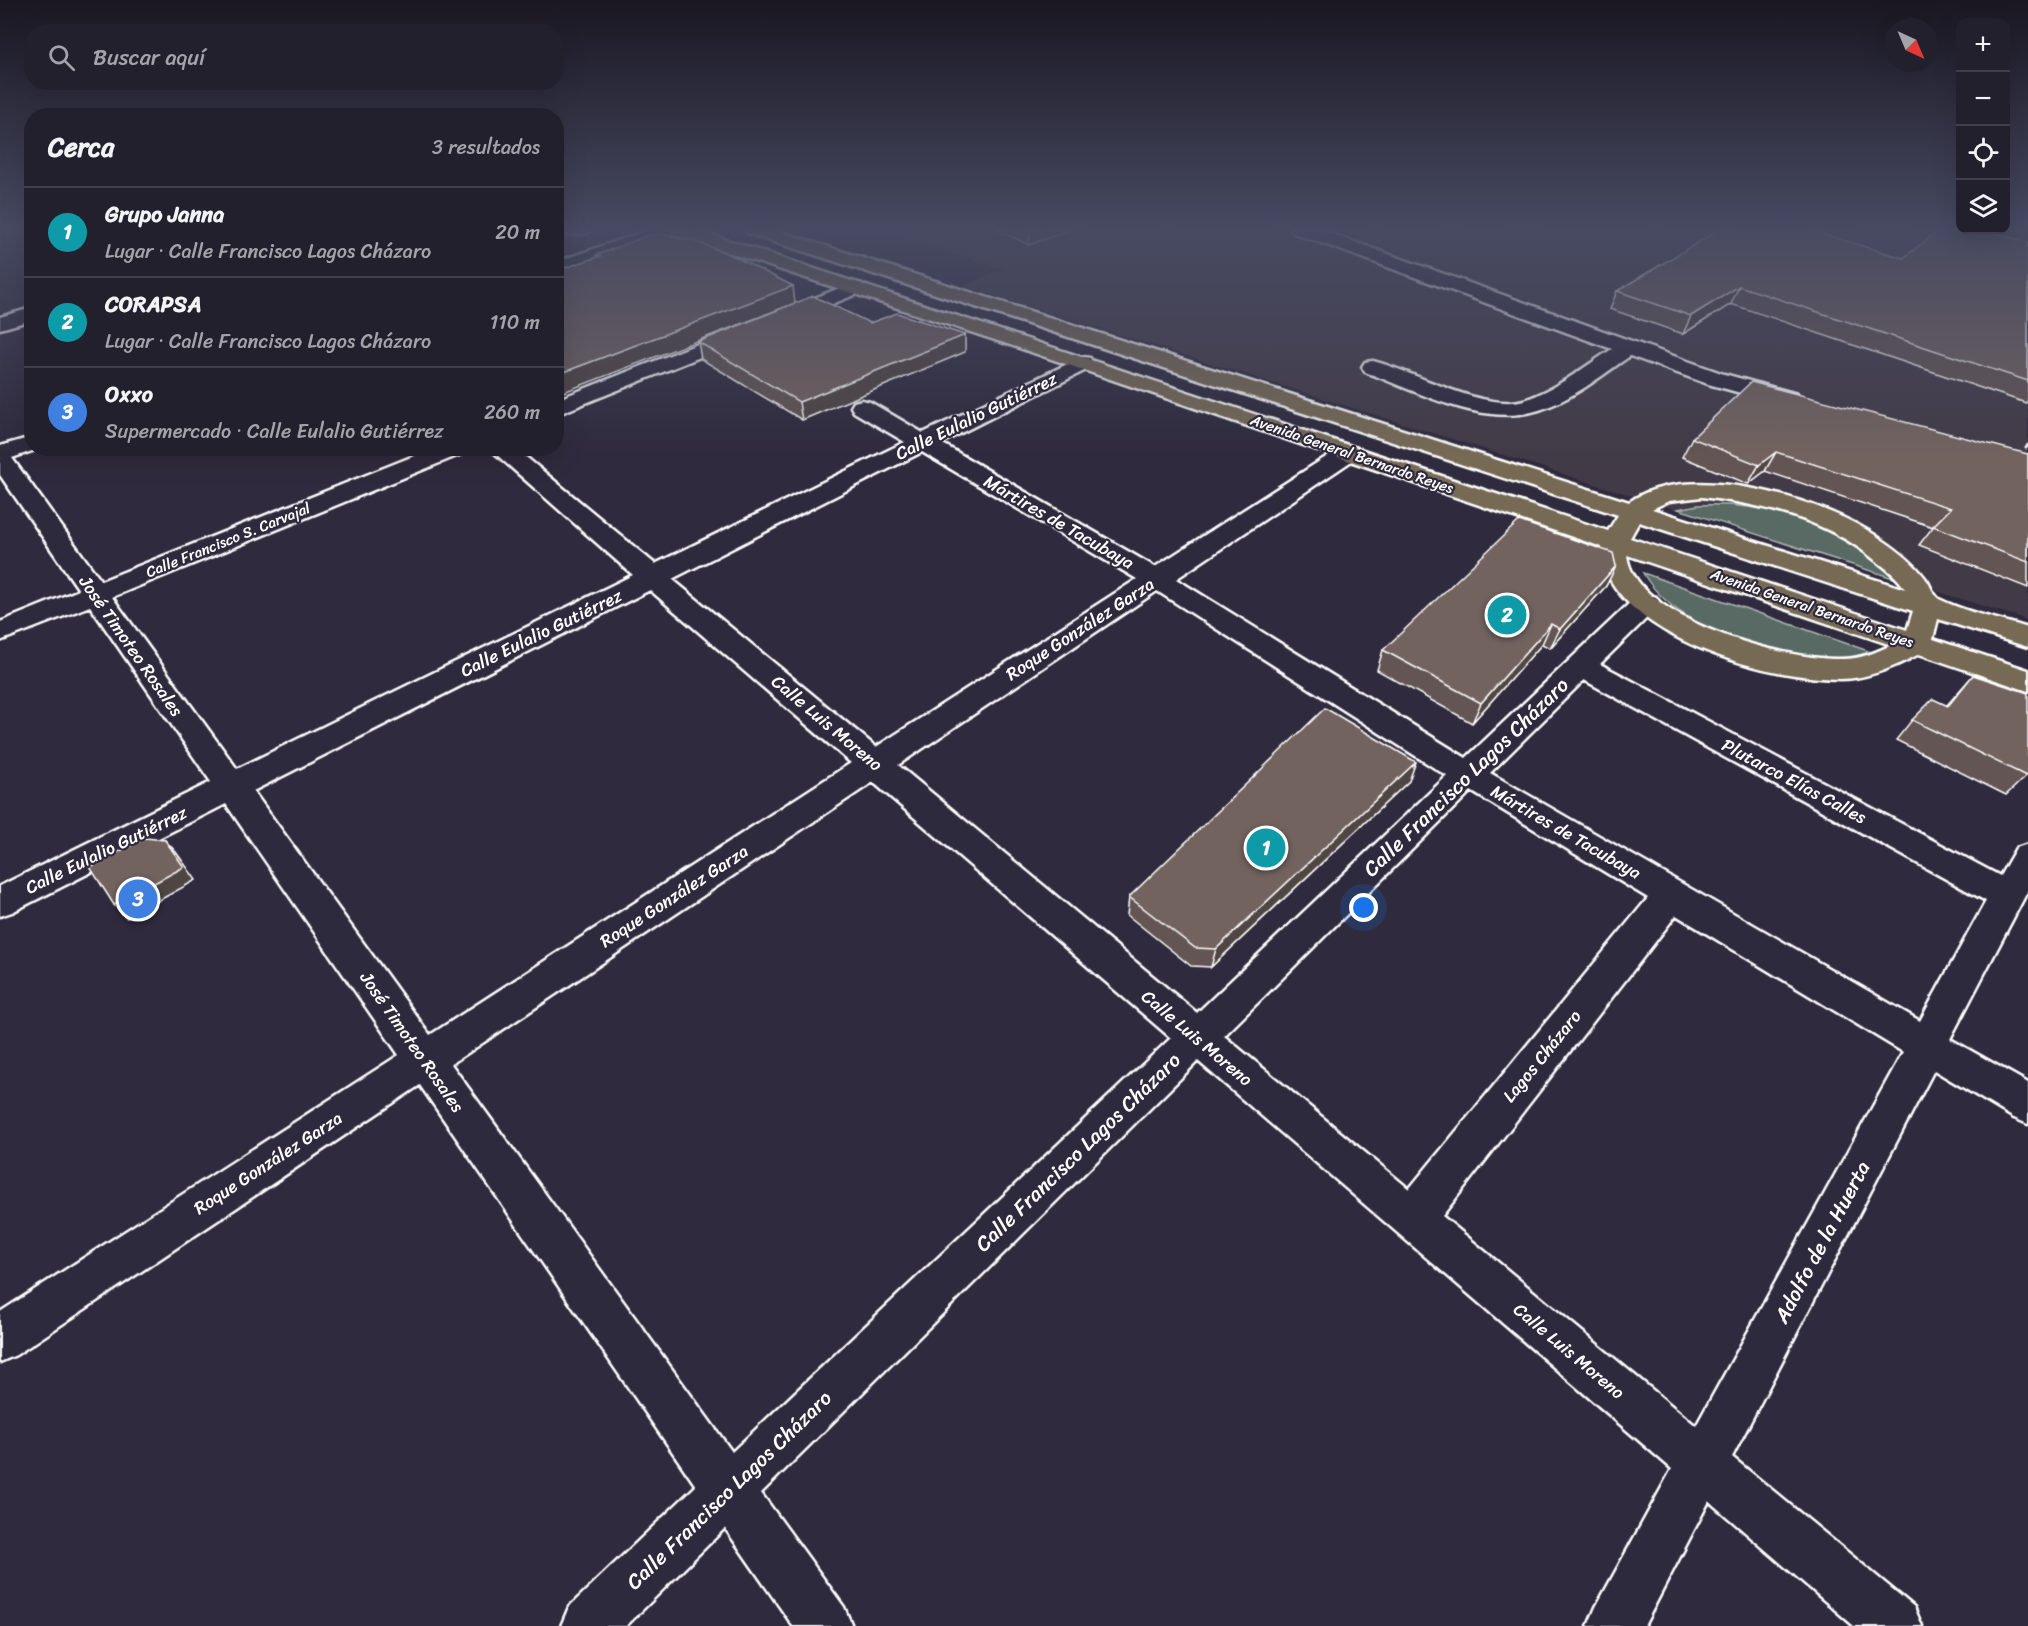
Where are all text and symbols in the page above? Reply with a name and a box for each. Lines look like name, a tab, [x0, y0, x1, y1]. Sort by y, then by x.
north arrow	[1884, 18, 1938, 72]
map controls	[1956, 18, 2010, 234]
button: +	[1956, 18, 2010, 72]
search box	[24, 24, 564, 90]
text: Buscar aquí	[93, 38, 205, 77]
icon: search	[45, 41, 78, 74]
button: −	[1956, 72, 2010, 126]
text: Cerca	[48, 124, 114, 170]
button: locate	[1956, 126, 2010, 180]
text: 3 resultados	[432, 130, 540, 165]
button: layers	[1956, 180, 2010, 234]
text: Grupo Janna	[105, 195, 224, 234]
text: 1	[63, 215, 72, 250]
text: 20 m	[495, 215, 540, 250]
text: Lugar · Calle Francisco Lagos Cházaro	[105, 234, 431, 269]
text: CORAPSA	[105, 285, 201, 324]
text: 2	[62, 305, 73, 340]
text: 110 m	[490, 305, 540, 340]
text: Lugar · Calle Francisco Lagos Cházaro	[105, 324, 431, 359]
street label: Calle Eulalio Gutiérrez	[889, 363, 1063, 469]
text: Oxxo	[105, 375, 153, 414]
text: 3	[62, 395, 73, 430]
text: 260 m	[484, 395, 540, 430]
street label: Avenida General Bernardo Reyes	[1246, 407, 1458, 501]
text: Supermercado · Calle Eulalio Gutiérrez	[105, 414, 444, 449]
street label: Mártires de Tacubaya	[978, 466, 1140, 578]
street label: Calle Francisco S. Carvajal	[142, 495, 315, 585]
street label: Avenida General Bernardo Reyes	[1706, 561, 1918, 655]
street label: José Timoteo Rosales	[70, 568, 192, 724]
street label: Roque González Garza	[999, 569, 1161, 689]
street label: Calle Eulalio Gutiérrez	[454, 580, 628, 686]
pin: 2	[1488, 592, 1526, 638]
street label: Calle Luis Moreno	[764, 666, 890, 780]
street label: Calle Francisco Lagos Cházaro	[1354, 667, 1578, 886]
street label: Plutarco Elías Calles	[1716, 729, 1873, 833]
street label: Mártires de Tacubaya	[1485, 776, 1647, 888]
street label: Calle Eulalio Gutiérrez	[19, 797, 193, 903]
pin: 1	[1246, 826, 1286, 870]
street label: Roque González Garza	[593, 836, 755, 956]
pin: 3	[118, 876, 158, 922]
your location	[1349, 893, 1378, 922]
street label: José Timoteo Rosales	[351, 964, 473, 1120]
street label: Calle Luis Moreno	[1134, 981, 1260, 1095]
street label: Lagos Cházaro	[1494, 1002, 1590, 1110]
street label: Calle Francisco Lagos Cházaro	[966, 1042, 1190, 1261]
street label: Roque González Garza	[187, 1103, 349, 1223]
street label: Adolfo de la Huerta	[1763, 1153, 1881, 1331]
street label: Calle Luis Moreno	[1506, 1294, 1632, 1408]
street label: Calle Francisco Lagos Cházaro	[617, 1380, 841, 1599]

